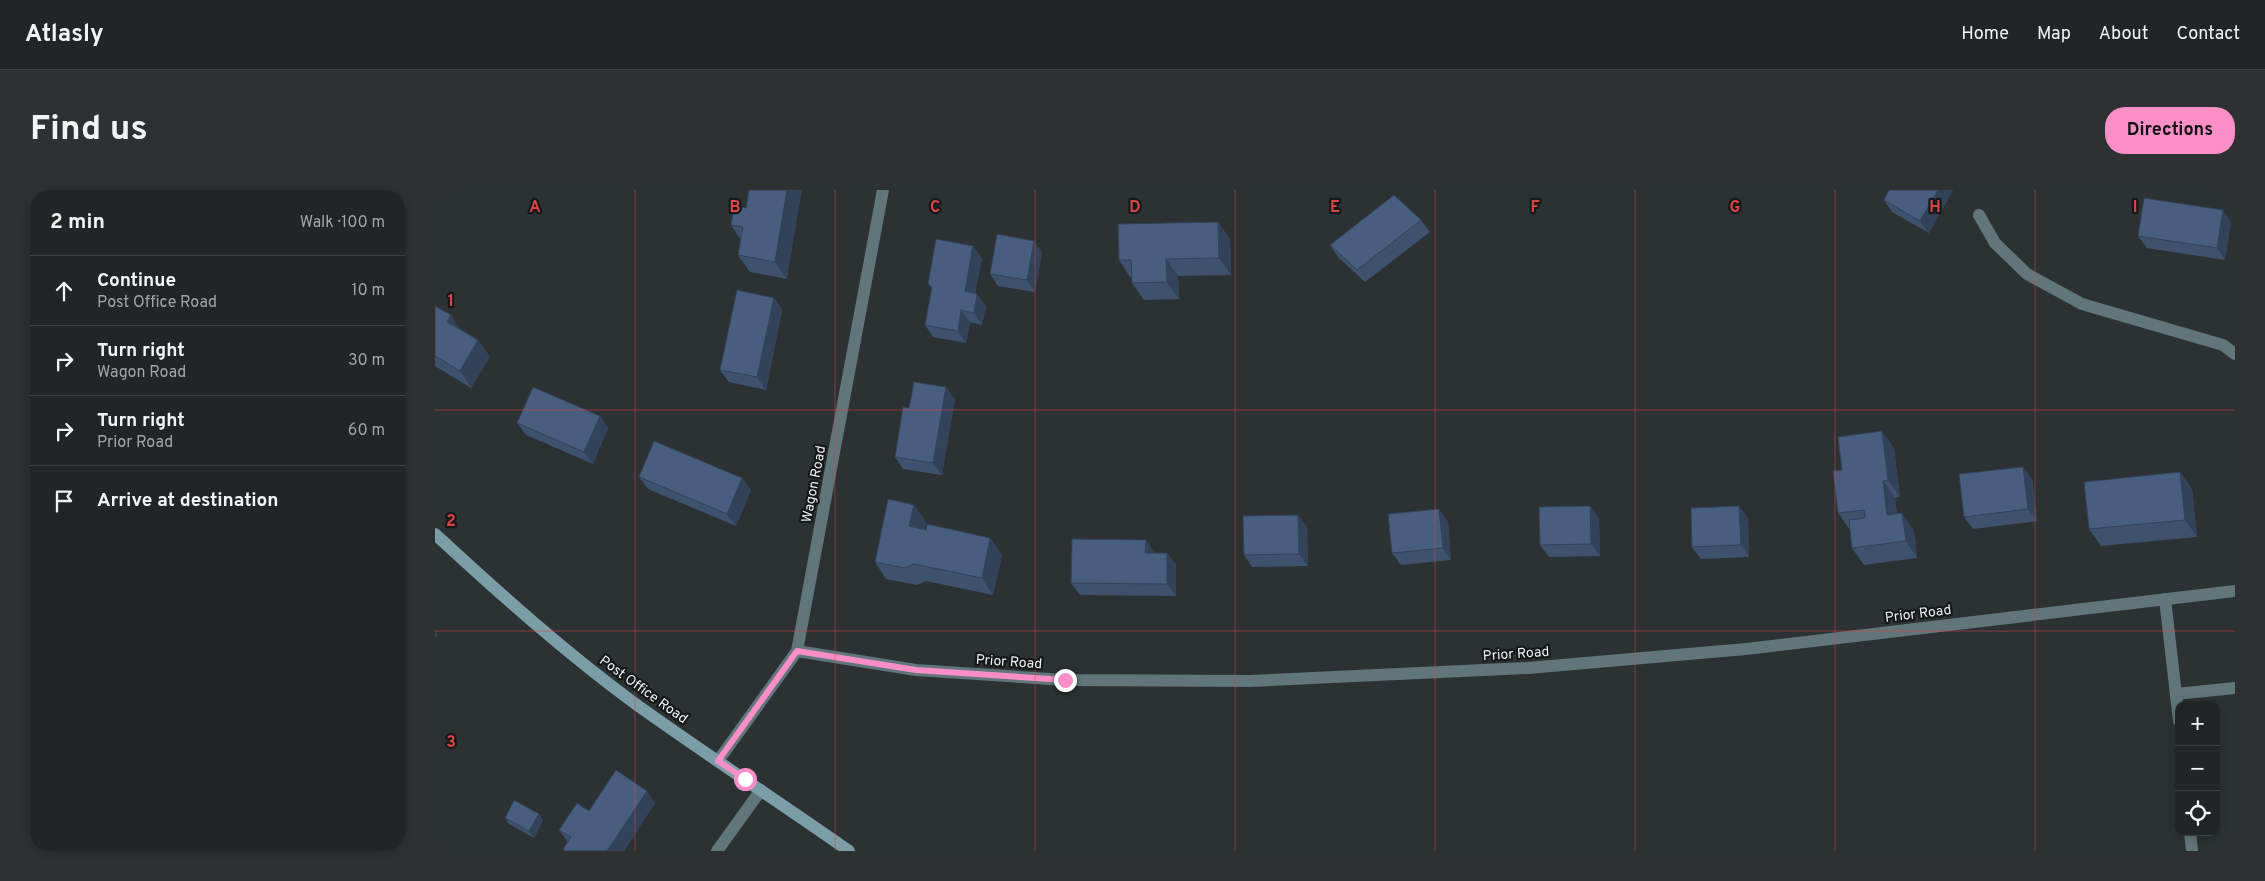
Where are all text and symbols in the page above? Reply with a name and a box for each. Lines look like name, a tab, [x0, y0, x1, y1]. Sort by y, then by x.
text: Atlasly	[25, 20, 104, 50]
text: Home	[1961, 23, 2009, 46]
text: Map	[2037, 23, 2071, 46]
text: About	[2099, 23, 2148, 46]
text: Contact	[2176, 23, 2240, 46]
button: Directions	[2105, 107, 2235, 154]
text: Find us	[30, 108, 148, 152]
text: A	[529, 198, 541, 218]
text: B	[729, 198, 741, 218]
text: C	[930, 198, 940, 218]
text: D	[1129, 198, 1141, 218]
text: E	[1330, 198, 1340, 218]
text: F	[1530, 198, 1540, 218]
text: G	[1730, 198, 1740, 218]
text: H	[1929, 198, 1941, 218]
text: I	[2133, 198, 2137, 218]
text: 2 min	[50, 209, 105, 236]
text: Walk · 100 m	[300, 213, 385, 233]
text: Continue	[97, 269, 176, 293]
icon: ahead	[50, 277, 78, 305]
text: 10 m	[351, 281, 385, 301]
text: 1	[448, 292, 454, 312]
text: Post Office Road	[97, 293, 217, 313]
text: Turn right	[97, 339, 185, 363]
icon: right	[50, 347, 78, 375]
text: 30 m	[348, 351, 385, 371]
text: Wagon Road	[97, 363, 186, 383]
text: Turn right	[97, 409, 185, 433]
icon: right	[50, 417, 78, 445]
text: 60 m	[348, 421, 385, 441]
text: Prior Road	[97, 433, 173, 453]
street label: Wagon Road	[799, 444, 830, 524]
icon: arrive	[50, 487, 78, 515]
text: Arrive at destination	[97, 489, 278, 513]
text: 2	[446, 512, 456, 532]
street label: Prior Road	[1884, 602, 1952, 627]
street label: Prior Road	[1482, 644, 1550, 665]
street label: Post Office Road	[596, 652, 691, 728]
street label: Prior Road	[975, 652, 1043, 673]
route end	[1054, 669, 1077, 692]
map controls	[2175, 701, 2220, 836]
button: +	[2175, 701, 2220, 746]
text: 3	[446, 733, 456, 753]
button: −	[2175, 746, 2220, 791]
route start	[734, 768, 757, 791]
button: locate	[2175, 791, 2220, 836]

